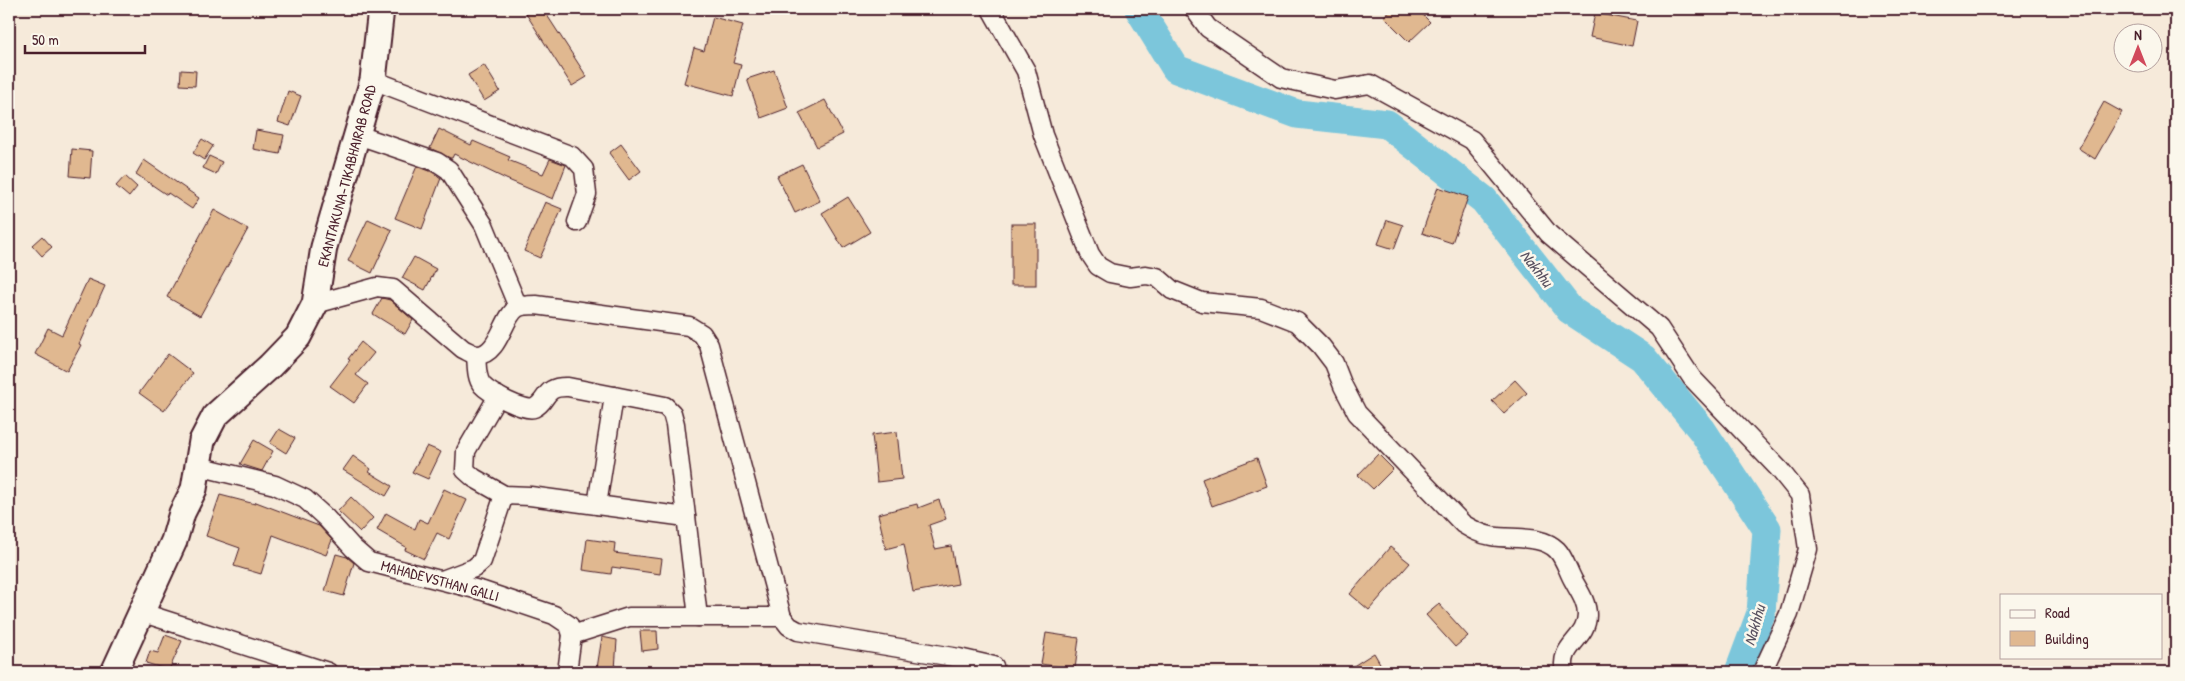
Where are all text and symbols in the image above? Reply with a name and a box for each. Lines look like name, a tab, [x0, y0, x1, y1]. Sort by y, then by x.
scale bar	[25, 22, 145, 54]
north arrow	[2112, 22, 2162, 72]
text: N	[2134, 25, 2142, 44]
text: 50 m	[32, 29, 59, 50]
street label: EKANTAKUNA-TIKABHAIRAB ROAD	[312, 82, 381, 269]
water label: Nakhhu	[1516, 245, 1559, 292]
street label: MAHADEVSTHAN GALLI	[379, 555, 502, 606]
legend	[2000, 594, 2162, 658]
water label: Nakhhu	[1738, 601, 1771, 648]
text: Road	[2045, 602, 2070, 623]
text: Building	[2045, 628, 2089, 649]

